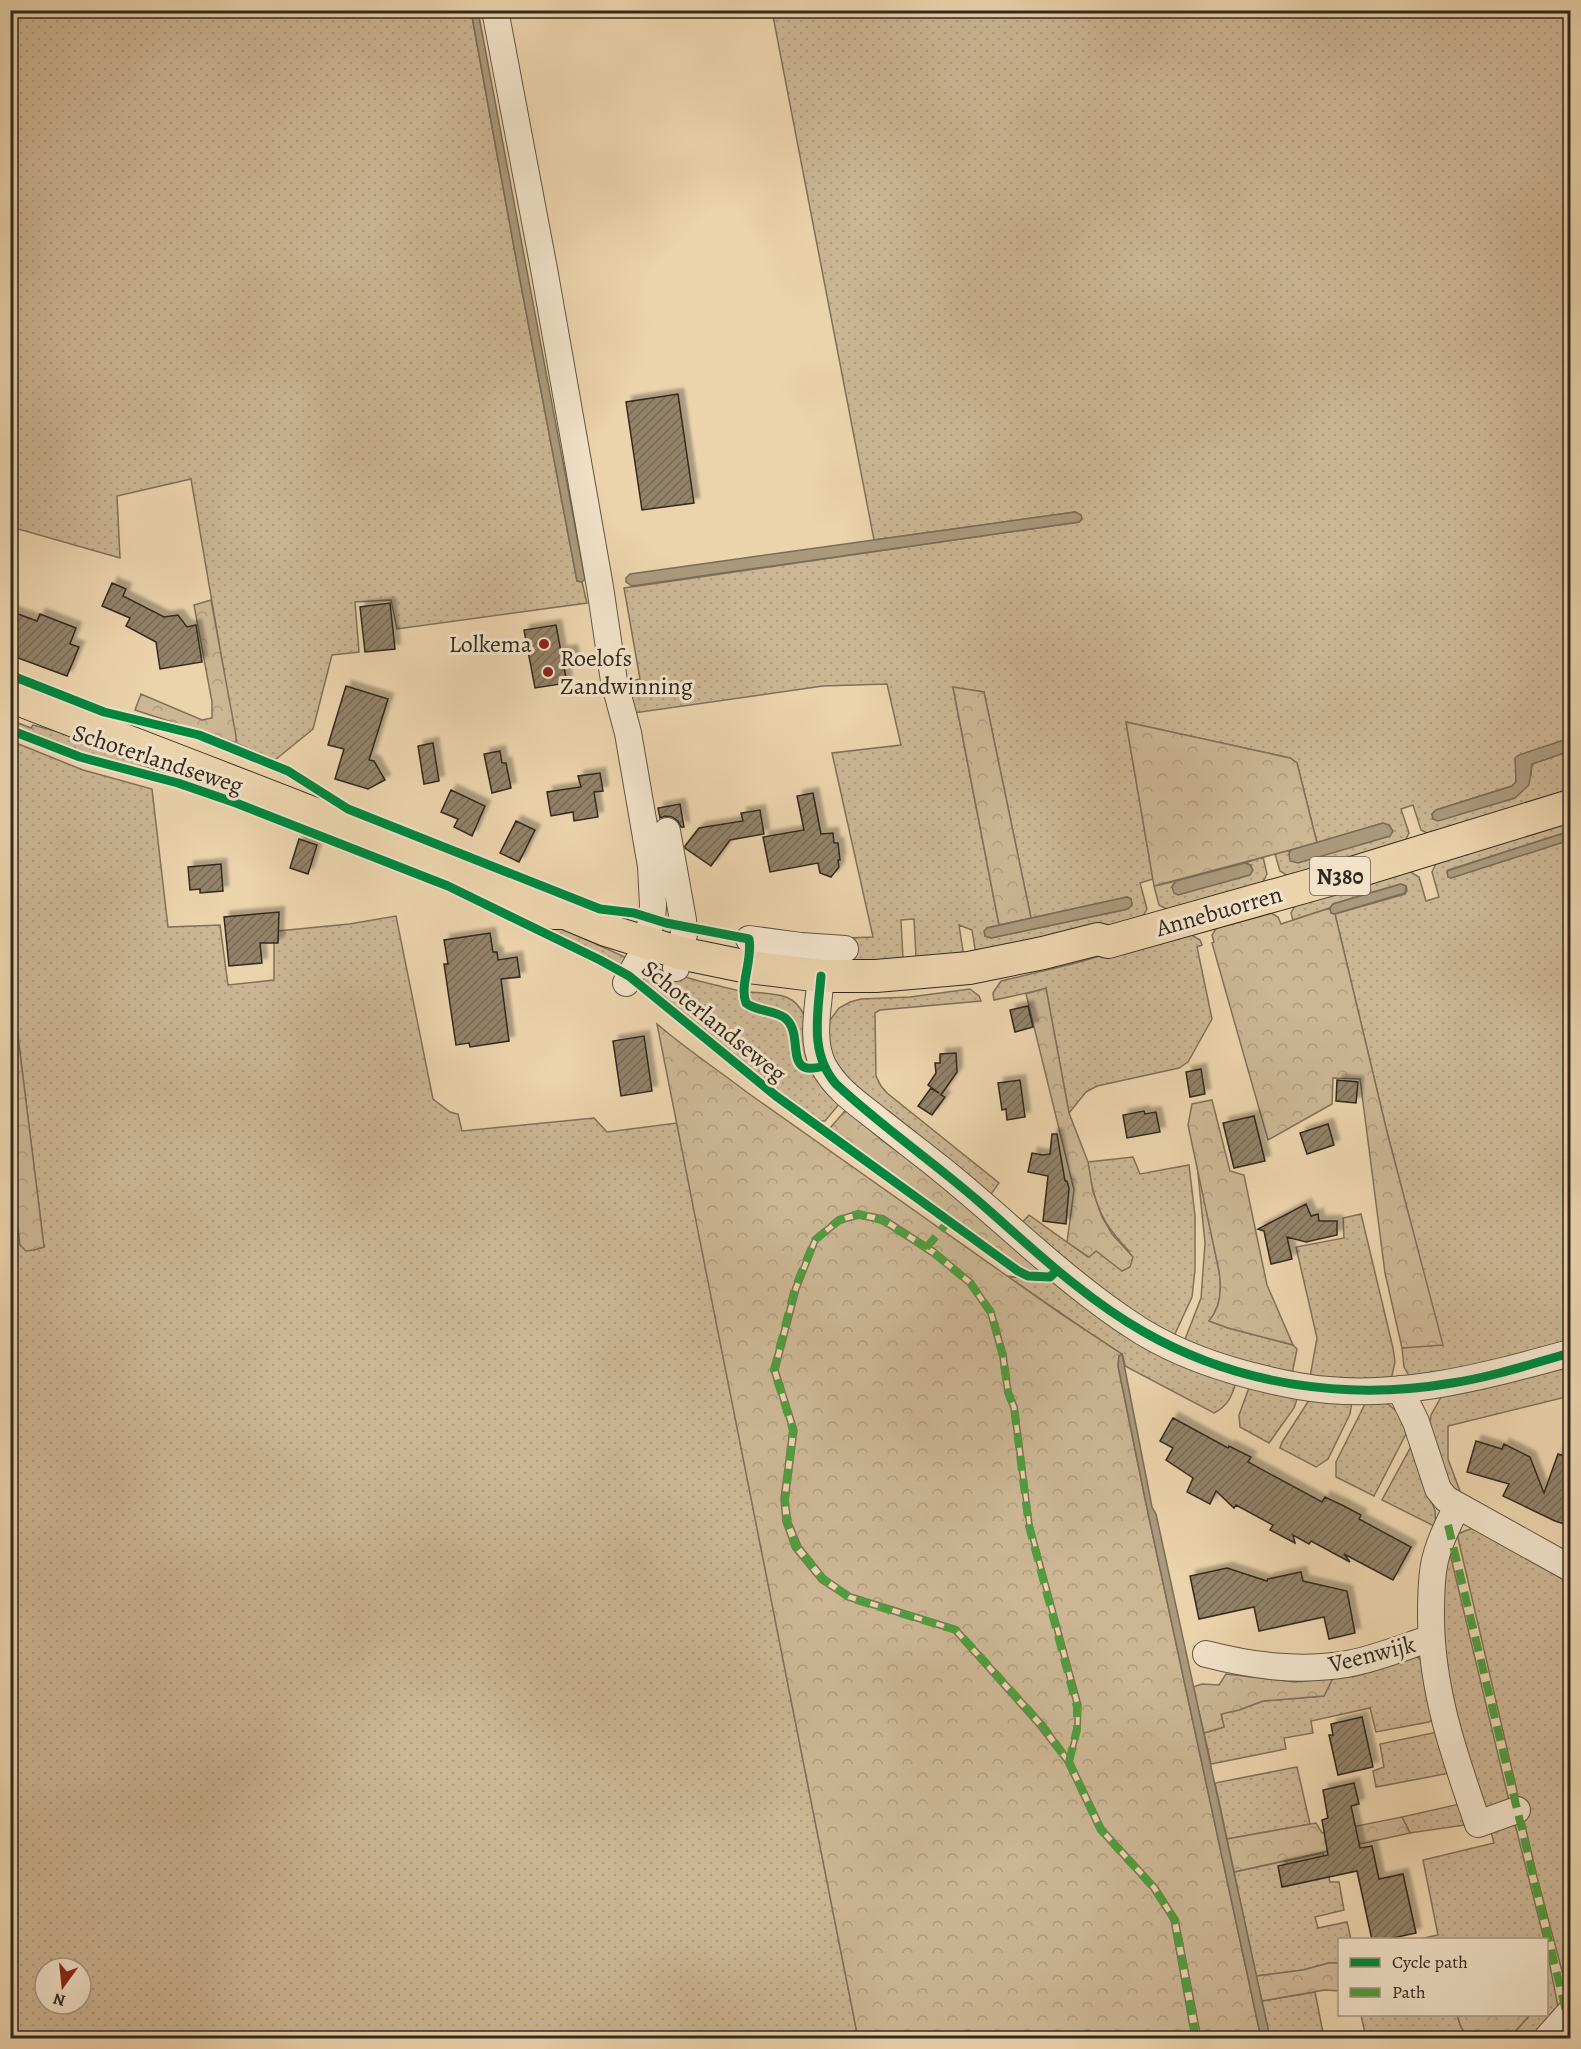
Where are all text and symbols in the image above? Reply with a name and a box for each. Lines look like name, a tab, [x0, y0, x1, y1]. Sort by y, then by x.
place label: Lolkema	[449, 628, 533, 660]
marker: Lolkema	[537, 637, 551, 651]
place label: Roelofs Zandwinning	[560, 642, 693, 702]
marker: Roelofs Zandwinning	[541, 665, 555, 679]
street label: Schoterlandseweg	[69, 716, 247, 802]
road number: N380	[1310, 857, 1370, 895]
street label: Annebuorren	[1151, 878, 1286, 945]
street label: Schoterlandseweg	[635, 953, 793, 1089]
street label: Veenwijk	[1324, 1628, 1419, 1680]
legend	[1338, 1938, 1548, 2016]
text: Cycle path	[1392, 1950, 1468, 1974]
north arrow	[33, 1956, 93, 2016]
text: Path	[1392, 1980, 1426, 2004]
text: N	[51, 1987, 68, 2012]

